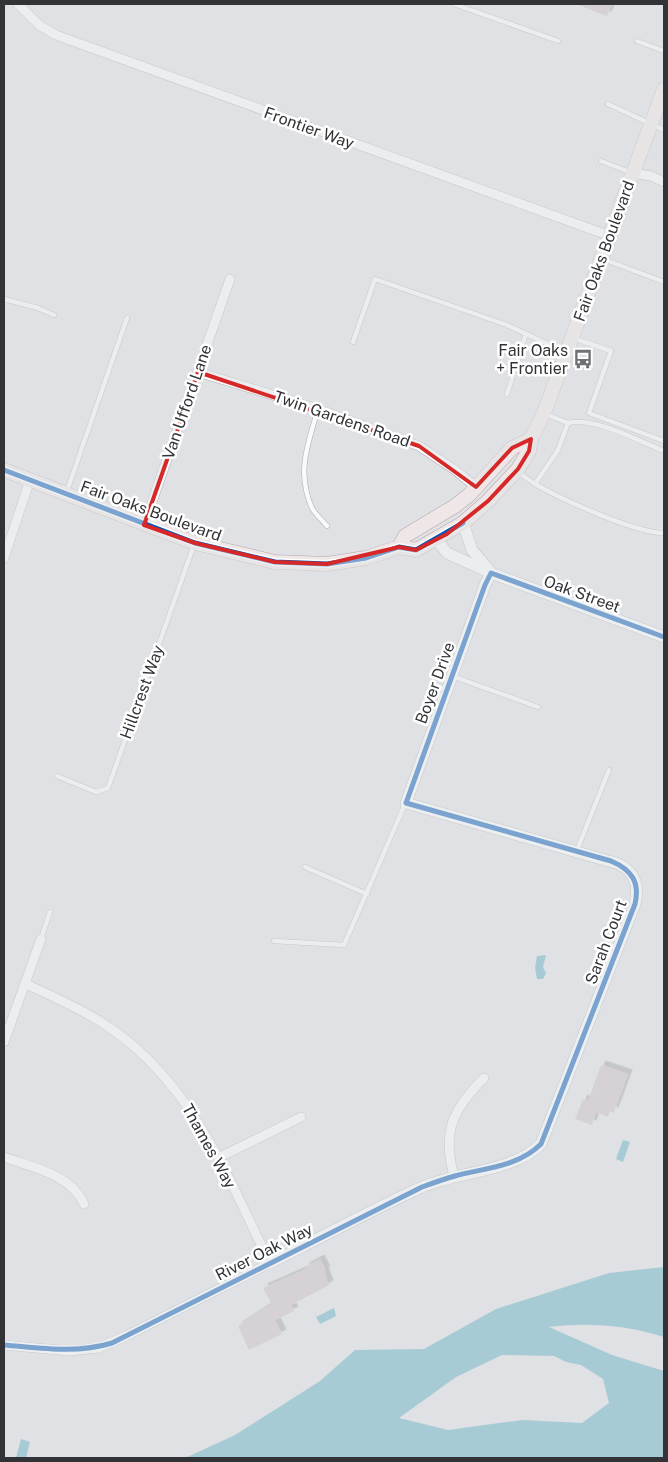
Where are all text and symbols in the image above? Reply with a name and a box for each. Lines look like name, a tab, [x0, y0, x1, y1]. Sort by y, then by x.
street label: Frontier Way	[261, 103, 357, 153]
street label: Fair Oaks Boulevard	[570, 178, 638, 324]
place label: Fair Oaks + Frontier	[496, 341, 568, 378]
street label: Van Ufford Lane	[158, 342, 216, 462]
bus stop icon: Fair Oaks + Frontier	[572, 348, 594, 370]
street label: Twin Gardens Road	[271, 387, 413, 451]
street label: Fair Oaks Boulevard	[78, 477, 224, 545]
street label: Oak Street	[541, 571, 623, 617]
street label: Boyer Drive	[411, 640, 459, 726]
street label: Hillcrest Way	[116, 642, 168, 742]
street label: Sarah Court	[581, 897, 631, 987]
street label: Thames Way	[178, 1100, 240, 1192]
street label: River Oak Way	[212, 1219, 316, 1285]

